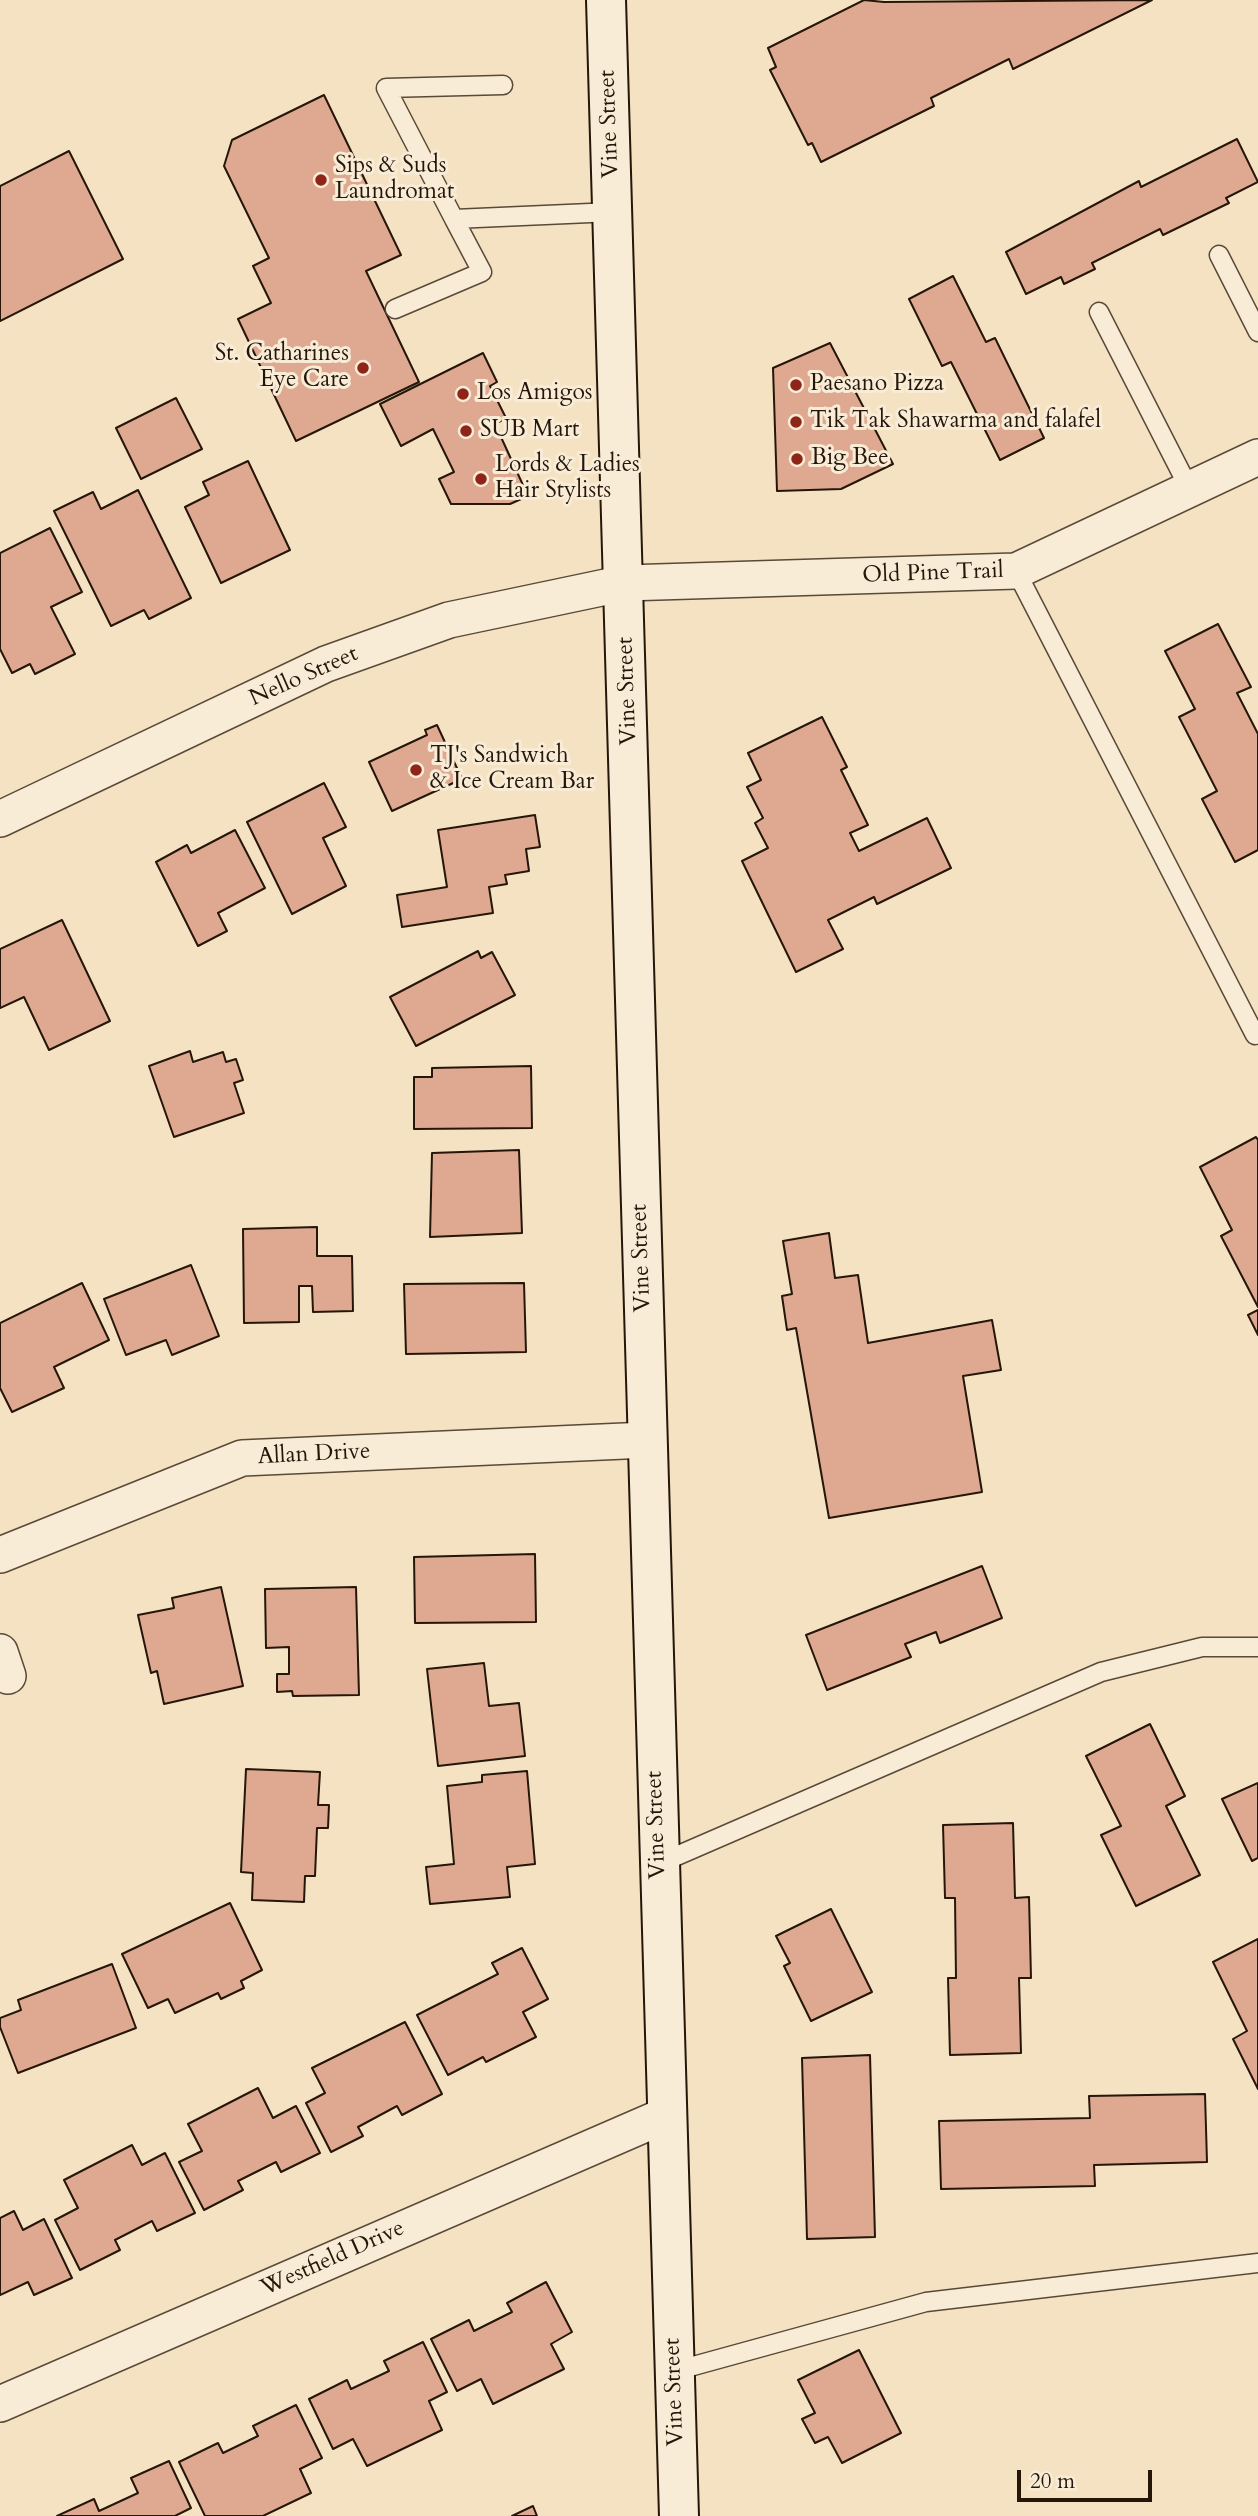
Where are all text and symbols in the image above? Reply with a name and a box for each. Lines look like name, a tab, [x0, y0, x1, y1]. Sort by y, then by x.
street label: Vine Street	[594, 69, 626, 179]
place label: Sips & Suds Laundromat	[335, 153, 454, 207]
marker: Sips & Suds Laundromat	[313, 172, 329, 188]
place label: St. Catharines Eye Care	[215, 341, 349, 395]
marker: St. Catharines Eye Care	[355, 360, 371, 376]
place label: Paesano Pizza	[810, 371, 944, 399]
marker: Paesano Pizza	[788, 377, 804, 393]
place label: Los Amigos	[477, 380, 593, 408]
marker: Los Amigos	[455, 386, 471, 402]
place label: Tik Tak Shawarma and falafel	[810, 408, 1101, 436]
marker: Tik Tak Shawarma and falafel	[788, 414, 804, 430]
place label: SUB Mart	[480, 417, 579, 445]
marker: SUB Mart	[458, 423, 474, 439]
place label: Big Bee	[811, 445, 889, 473]
marker: Big Bee	[789, 451, 805, 467]
place label: Lords & Ladies Hair Stylists	[495, 452, 640, 506]
marker: Lords & Ladies Hair Stylists	[473, 471, 489, 487]
street label: Old Pine Trail	[862, 558, 1004, 590]
street label: Vine Street	[612, 636, 644, 746]
street label: Nello Street	[246, 641, 362, 713]
place label: TJ's Sandwich & Ice Cream Bar	[430, 743, 594, 797]
marker: TJ's Sandwich & Ice Cream Bar	[408, 762, 424, 778]
street label: Vine Street	[626, 1203, 658, 1313]
street label: Allan Drive	[257, 1438, 371, 1472]
street label: Vine Street	[641, 1770, 673, 1880]
street label: Westfield Drive	[257, 2215, 409, 2303]
street label: Vine Street	[659, 2337, 691, 2447]
scale bar	[1020, 2456, 1155, 2500]
text: 20 m	[1030, 2467, 1075, 2496]

